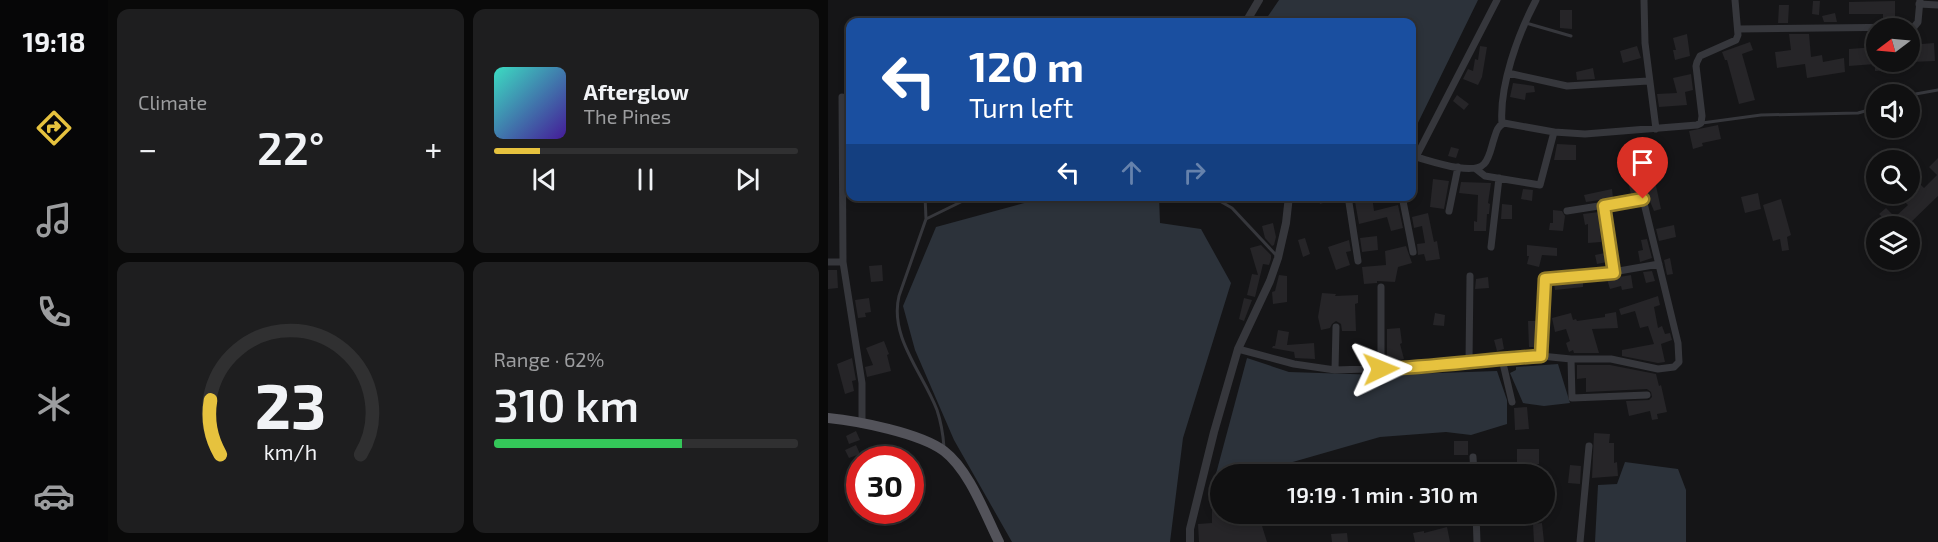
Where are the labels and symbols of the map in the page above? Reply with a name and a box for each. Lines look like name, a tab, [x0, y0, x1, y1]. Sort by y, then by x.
north arrow	[1866, 18, 1920, 72]
pin	[1617, 137, 1668, 199]
position arrow	[1349, 337, 1413, 401]
speed limit sign: 30	[846, 446, 924, 524]

